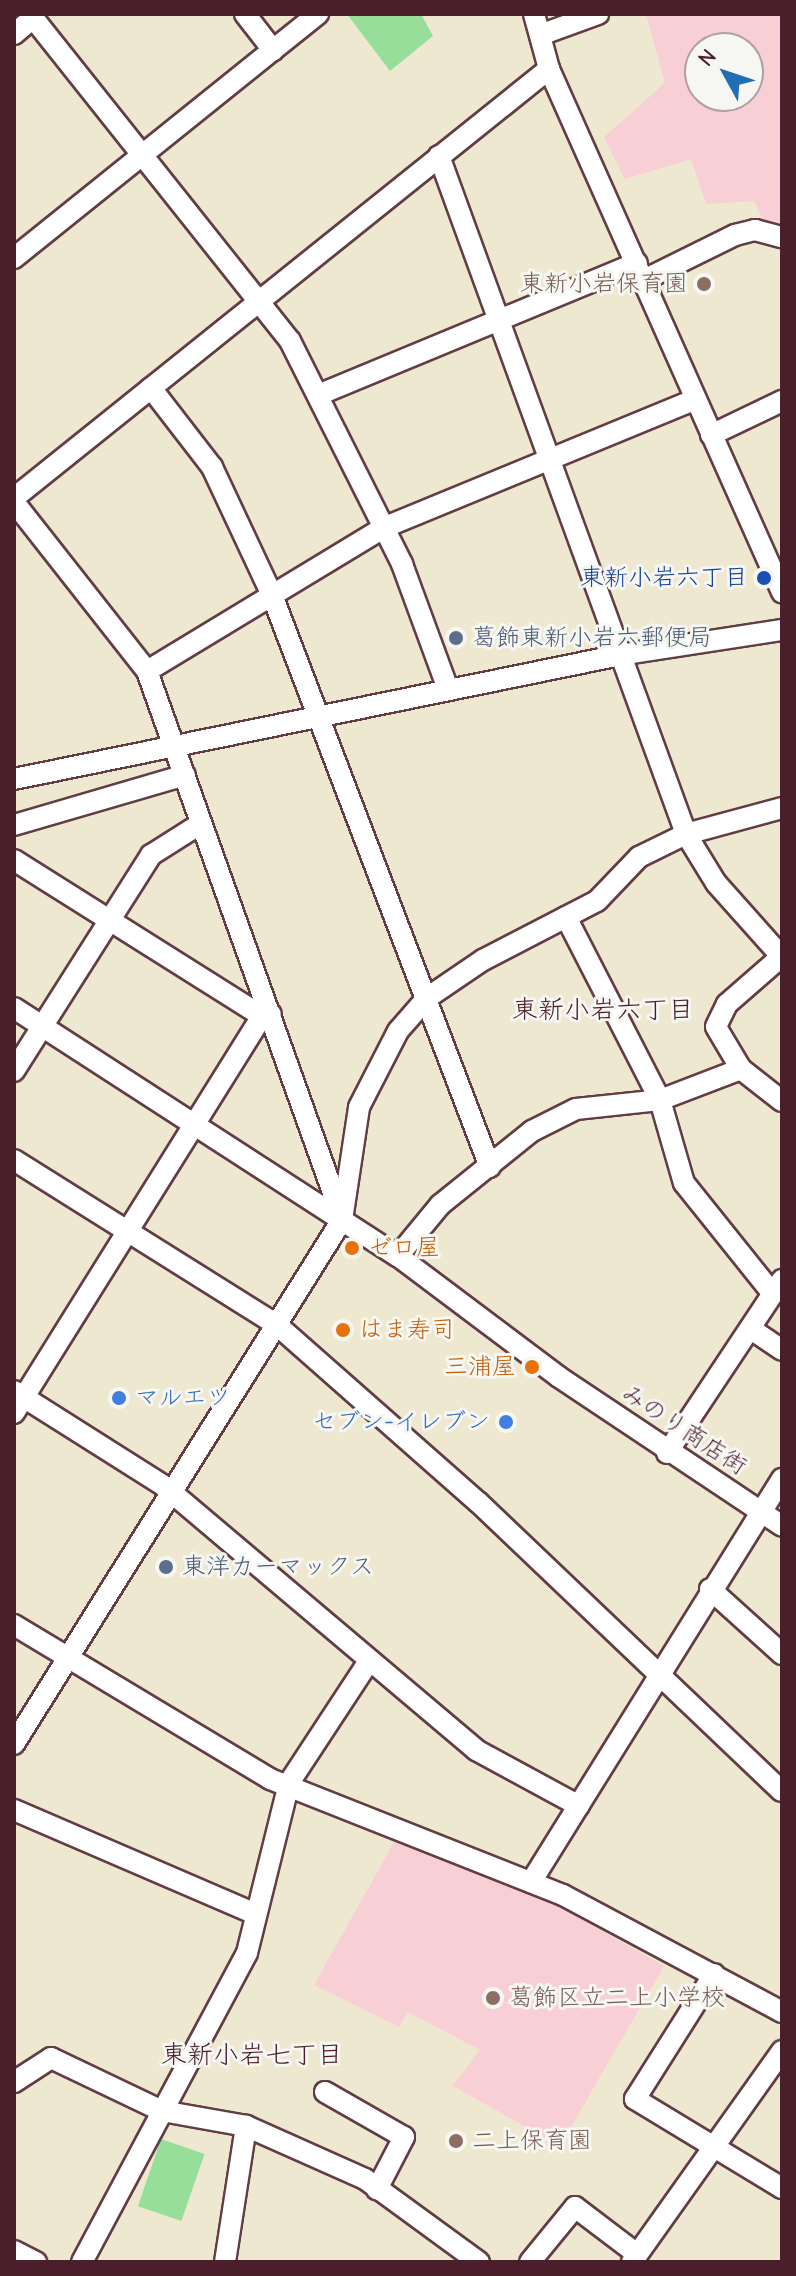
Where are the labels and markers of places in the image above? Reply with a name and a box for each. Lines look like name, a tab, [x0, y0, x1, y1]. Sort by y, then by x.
place label: 東新小岩保育園	[520, 270, 688, 298]
marker: 東新小岩保育園	[695, 275, 713, 293]
place label: 東新小岩六丁目	[580, 564, 748, 592]
marker: 東新小岩六丁目	[755, 569, 773, 587]
place label: 葛飾東新小岩六郵便局	[472, 624, 712, 652]
marker: 葛飾東新小岩六郵便局	[447, 629, 465, 647]
place label: ゼロ屋	[368, 1234, 440, 1262]
marker: ゼロ屋	[343, 1239, 361, 1257]
place label: はま寿司	[359, 1316, 455, 1344]
marker: はま寿司	[334, 1321, 352, 1339]
place label: 三浦屋	[444, 1353, 516, 1381]
marker: 三浦屋	[523, 1358, 541, 1376]
place label: マルエツ	[135, 1384, 231, 1412]
marker: マルエツ	[110, 1389, 128, 1407]
place label: セブン-イレブン	[312, 1408, 490, 1436]
marker: セブン-イレブン	[497, 1413, 515, 1431]
place label: 東洋カーマックス	[182, 1553, 374, 1581]
marker: 東洋カーマックス	[157, 1558, 175, 1576]
place label: 葛飾区立二上小学校	[509, 1984, 725, 2012]
marker: 葛飾区立二上小学校	[484, 1989, 502, 2007]
place label: 二上保育園	[472, 2127, 592, 2155]
marker: 二上保育園	[447, 2132, 465, 2150]

